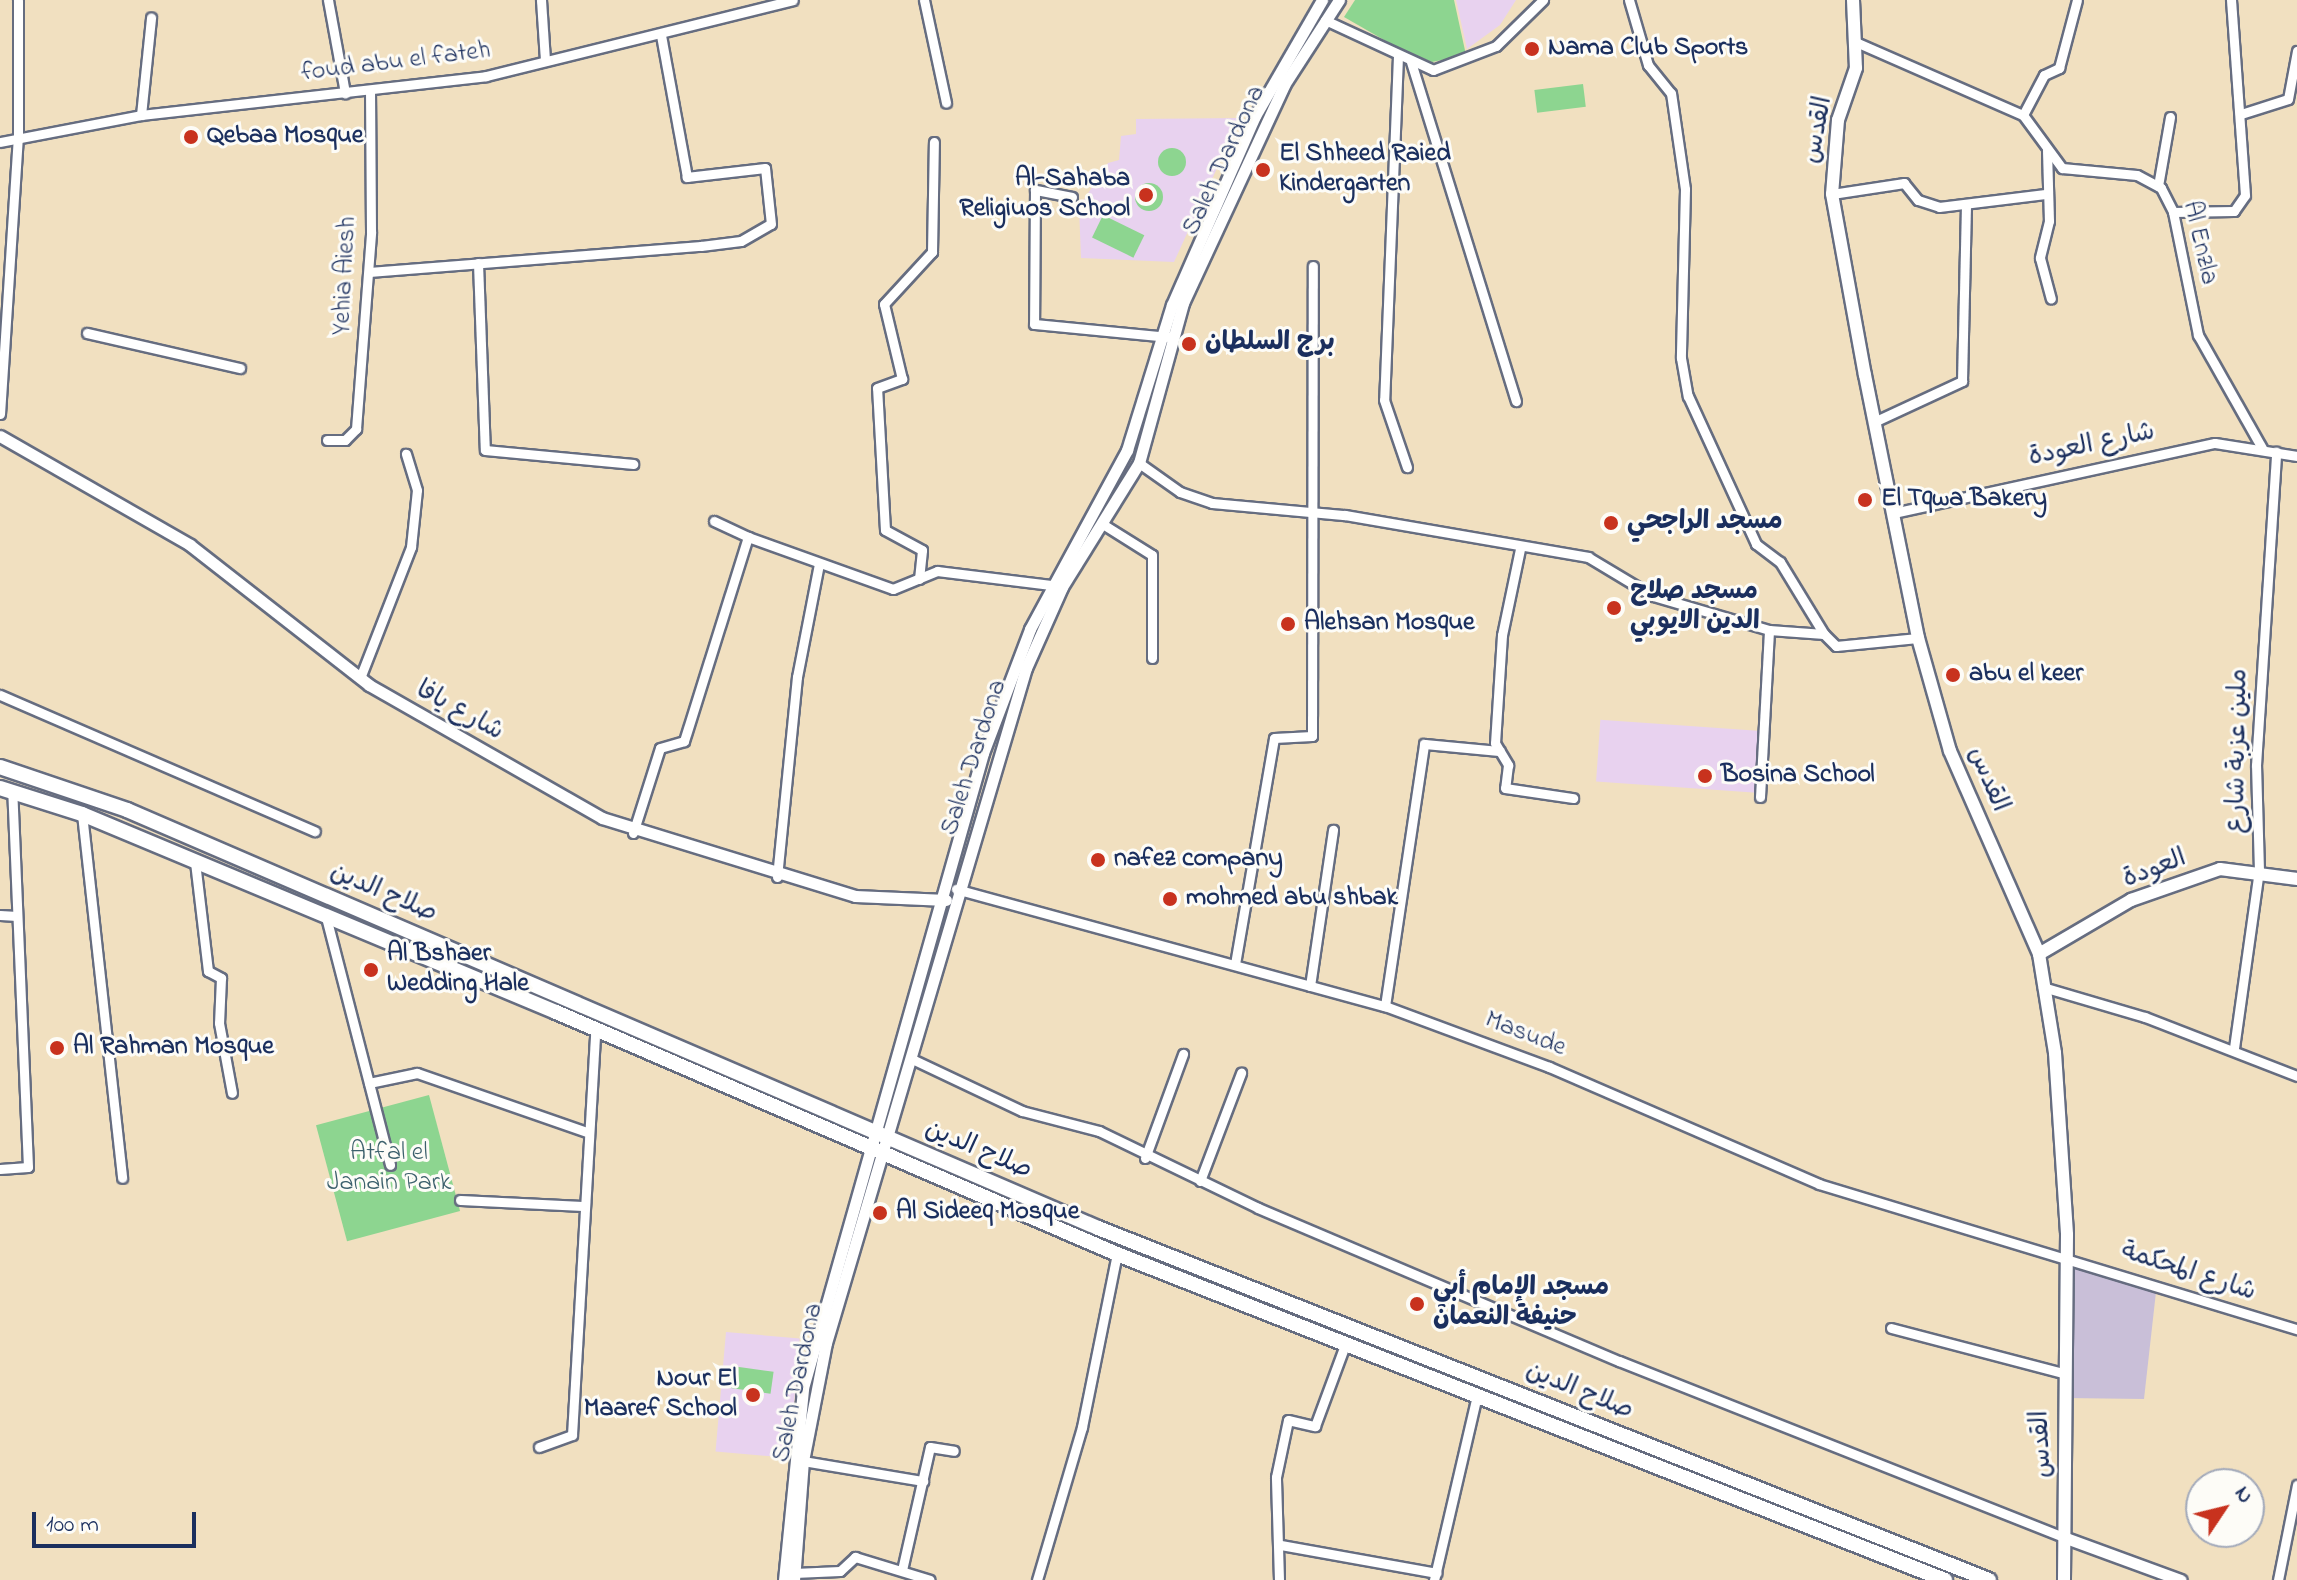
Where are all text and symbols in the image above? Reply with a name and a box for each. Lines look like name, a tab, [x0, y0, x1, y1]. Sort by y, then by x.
place label: Nama Club Sports	[1548, 33, 1748, 65]
street label: foud abu el fateh	[300, 36, 492, 90]
marker: Nama Club Sports	[1523, 40, 1541, 58]
street label: Saleh Dardona	[1177, 81, 1273, 241]
street label: القدس	[1797, 94, 1841, 166]
place label: Qebaa Mosque	[207, 121, 363, 153]
marker: Qebaa Mosque	[182, 128, 200, 146]
place label: El Shheed Raied Kindergarten	[1279, 139, 1451, 200]
marker: El Shheed Raied Kindergarten	[1254, 161, 1272, 179]
place label: Al-Sahaba Religiuos School	[959, 164, 1130, 226]
marker: Al-Sahaba Religiuos School	[1137, 186, 1155, 204]
street label: Al Enzla	[2174, 198, 2224, 288]
street label: Yehia Aiesh	[327, 216, 365, 336]
place label: برج السلطان	[1205, 328, 1335, 360]
marker: برج السلطان	[1180, 335, 1198, 353]
street label: شارع العودة	[2026, 417, 2158, 475]
place label: El Tqwa Bakery	[1881, 484, 2047, 516]
marker: El Tqwa Bakery	[1856, 491, 1874, 509]
place label: مسجد الراجحي	[1627, 507, 1783, 539]
marker: مسجد الراجحي	[1602, 514, 1620, 532]
place label: مسجد صلاح الدين الايوبي	[1630, 577, 1760, 638]
marker: مسجد صلاح الدين الايوبي	[1605, 599, 1623, 617]
place label: Alehsan Mosque	[1304, 608, 1475, 640]
marker: Alehsan Mosque	[1279, 615, 1297, 633]
place label: abu el keer	[1969, 659, 2083, 691]
marker: abu el keer	[1944, 666, 1962, 684]
street label: ملين عزبة شارع	[2222, 668, 2256, 834]
street label: شارع يافا	[410, 675, 508, 749]
street label: Saleh Dardona	[935, 676, 1015, 840]
street label: القدس	[1959, 743, 2015, 817]
place label: Bosina School	[1721, 760, 1875, 792]
marker: Bosina School	[1696, 767, 1714, 785]
place label: nafez company	[1114, 844, 1283, 876]
street label: العودة	[2119, 844, 2191, 896]
marker: nafez company	[1089, 851, 1107, 869]
street label: صلاح الدين	[325, 857, 441, 931]
place label: mohmed abu shbak	[1186, 883, 1398, 915]
marker: mohmed abu shbak	[1161, 890, 1179, 908]
place label: Al Bshaer Wedding Hale	[387, 939, 529, 1000]
marker: Al Bshaer Wedding Hale	[362, 961, 380, 979]
street label: Masude	[1480, 1005, 1570, 1065]
place label: Al Rahman Mosque	[73, 1032, 274, 1064]
marker: Al Rahman Mosque	[48, 1039, 66, 1057]
street label: صلاح الدين	[920, 1114, 1036, 1188]
park label: Atfal el Janain Park	[327, 1138, 451, 1200]
place label: Al Sideeq Mosque	[896, 1197, 1079, 1229]
marker: Al Sideeq Mosque	[871, 1204, 889, 1222]
street label: شارع المحكمة	[2117, 1237, 2259, 1309]
place label: مسجد الإمام أبي حنيفة النعمان	[1433, 1273, 1609, 1334]
marker: مسجد الإمام أبي حنيفة النعمان	[1408, 1295, 1426, 1313]
street label: Saleh Dardona	[767, 1301, 831, 1465]
street label: صلاح الدين	[1521, 1356, 1637, 1428]
place label: Nour El Maaref School	[584, 1364, 737, 1426]
marker: Nour El Maaref School	[744, 1386, 762, 1404]
street label: القدس	[2026, 1409, 2060, 1479]
north arrow	[2185, 1468, 2265, 1548]
text: N	[2226, 1480, 2260, 1511]
scale bar	[36, 1496, 200, 1546]
text: 100 m	[46, 1508, 99, 1543]

